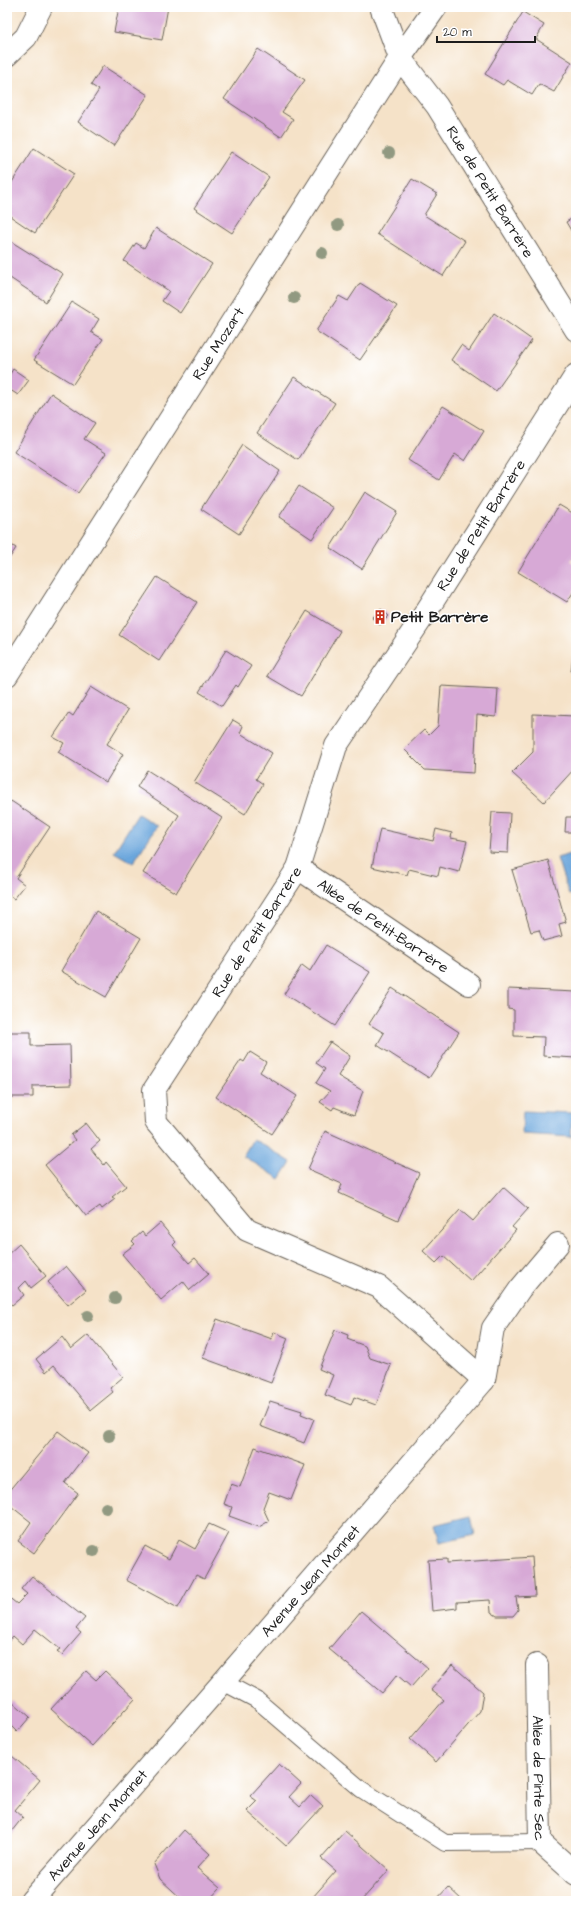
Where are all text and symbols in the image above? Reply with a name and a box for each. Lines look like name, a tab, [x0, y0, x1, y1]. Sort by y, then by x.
scale bar	[437, 18, 535, 44]
text: 20 m	[443, 24, 472, 41]
street label: Rue de Petit Barrère	[441, 122, 539, 262]
street label: Rue Mozart	[187, 303, 250, 384]
street label: Rue de Petit Barrère	[432, 456, 531, 595]
place label: Petit Barrère	[391, 607, 488, 628]
building icon: Petit Barrère	[372, 609, 388, 625]
street label: Rue de Petit Barrère	[207, 863, 307, 1001]
street label: Allée de Petit-Barrère	[313, 874, 453, 978]
street label: Avenue Jean Monnet	[256, 1521, 365, 1642]
street label: Allée de Pinte Sec	[527, 1715, 550, 1841]
street label: Avenue Jean Monnet	[43, 1765, 153, 1886]

